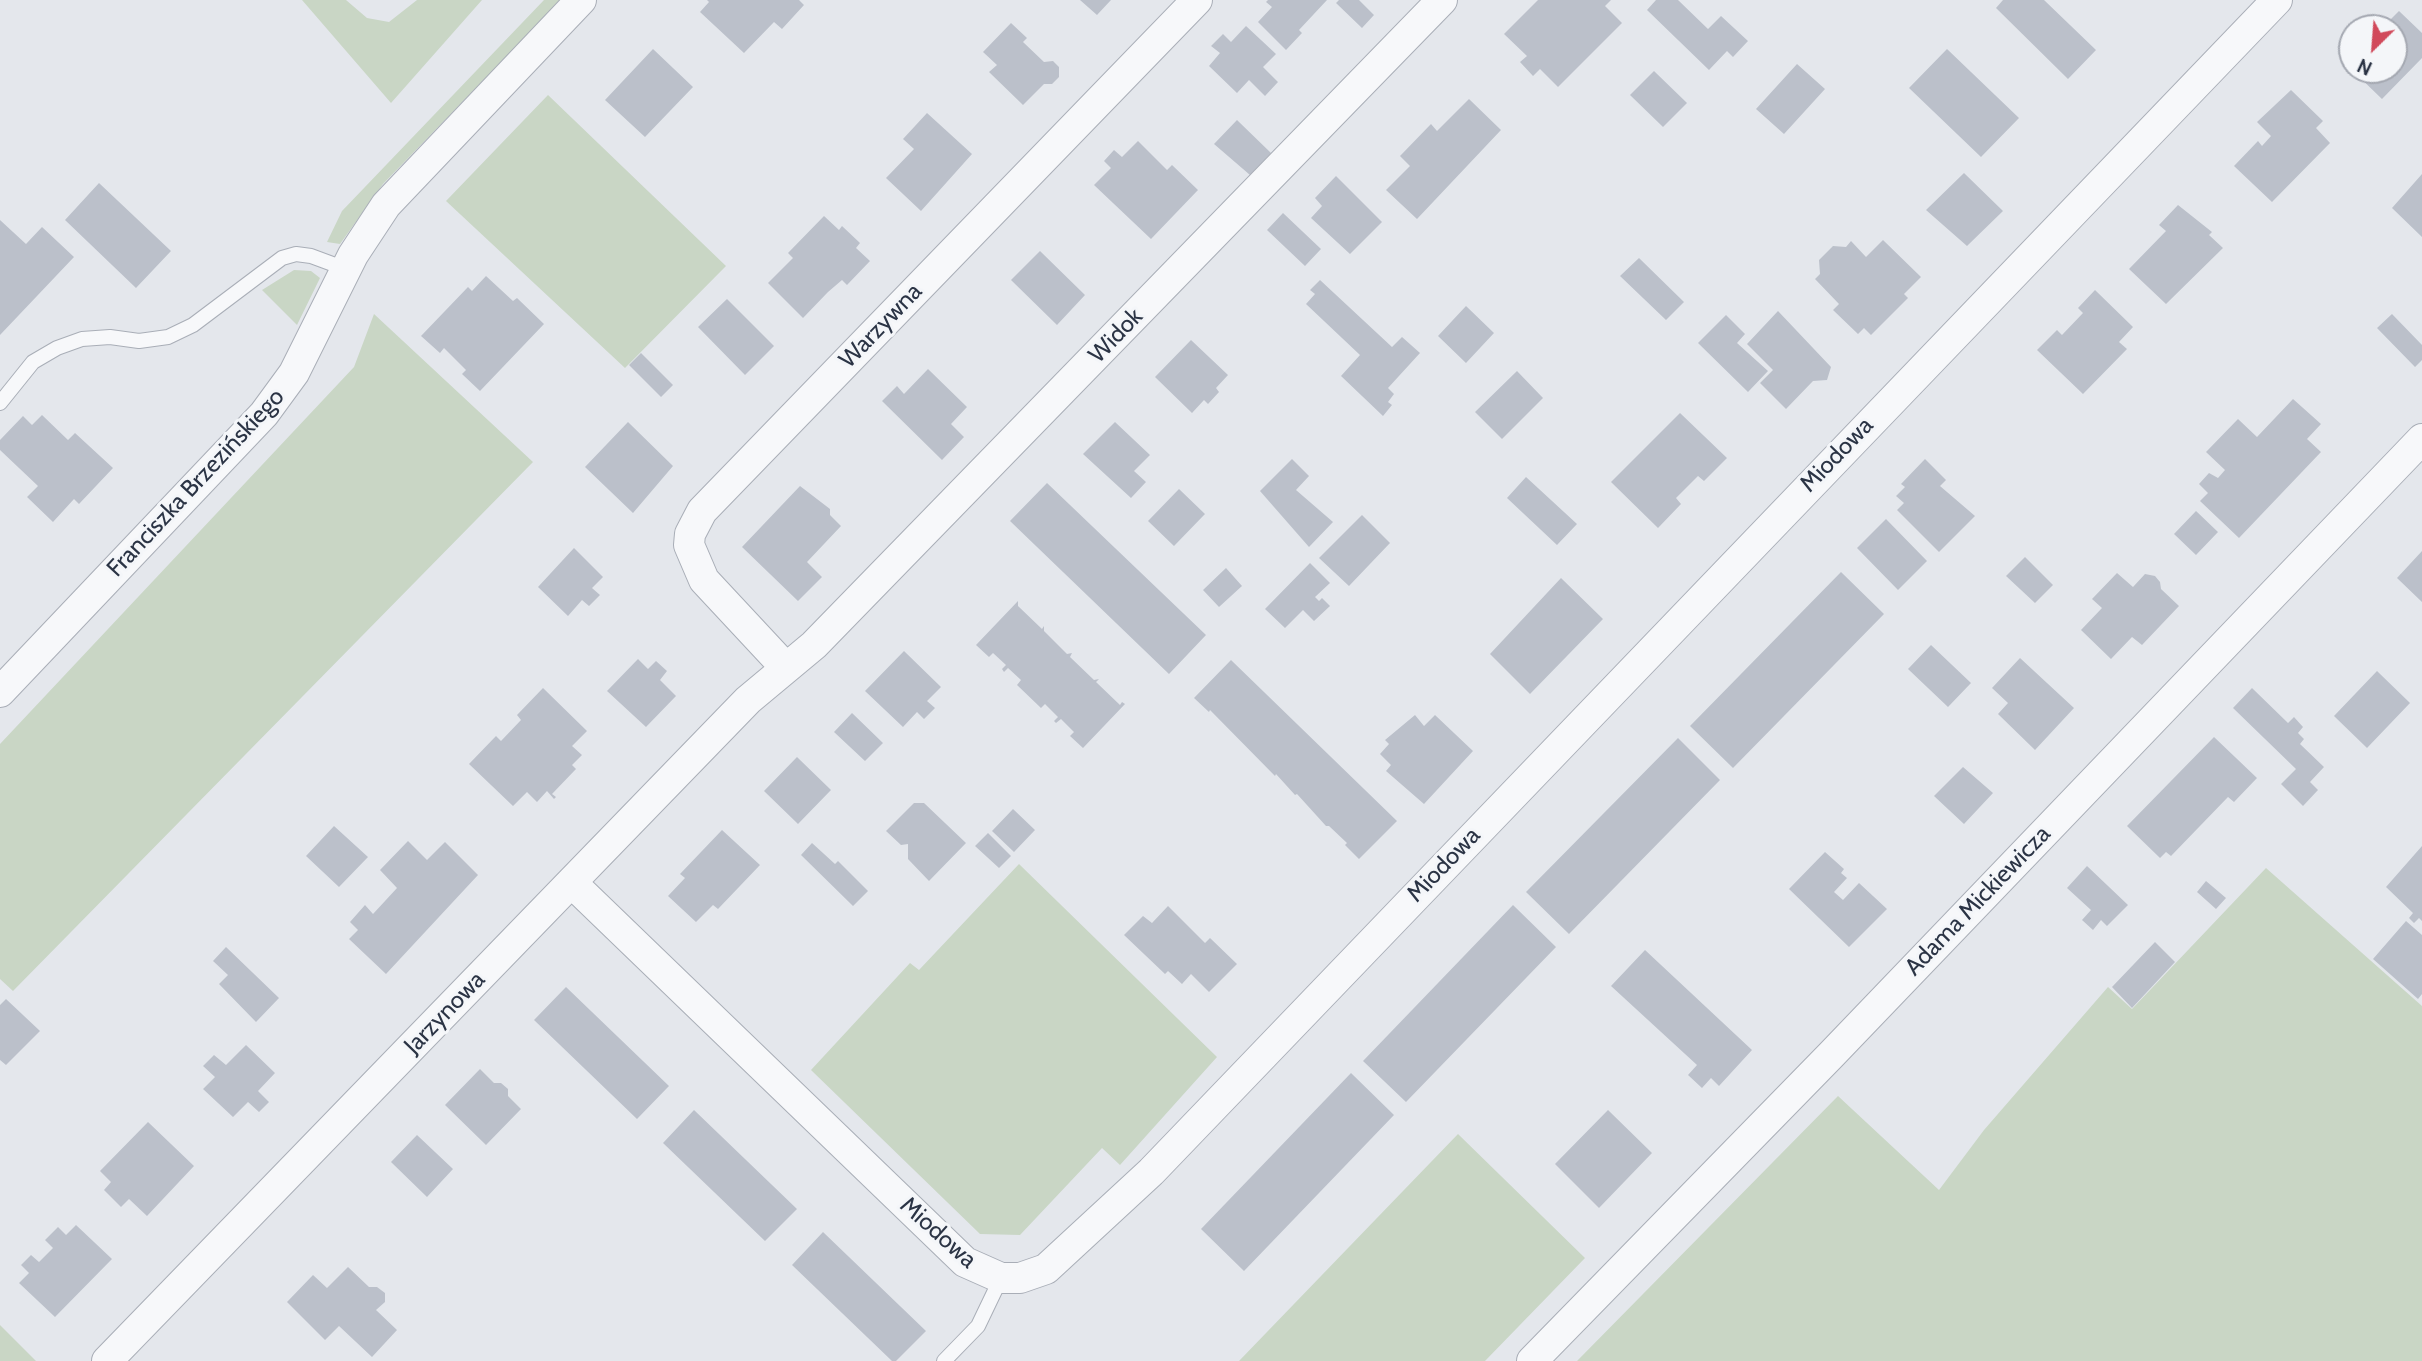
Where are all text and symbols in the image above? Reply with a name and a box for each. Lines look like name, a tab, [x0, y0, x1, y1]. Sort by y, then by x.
north arrow	[2338, 14, 2408, 84]
text: N	[2354, 53, 2376, 80]
street label: Warzywna	[834, 278, 928, 374]
street label: Widok	[1083, 303, 1149, 369]
street label: Franciszka Brzezińskiego	[101, 383, 291, 583]
street label: Miodowa	[1794, 412, 1880, 498]
street label: Adama Mickiewicza	[1899, 820, 2057, 982]
street label: Miodowa	[1401, 822, 1487, 908]
street label: Jarzynowa	[399, 966, 491, 1060]
street label: Miodowa	[894, 1191, 982, 1275]

